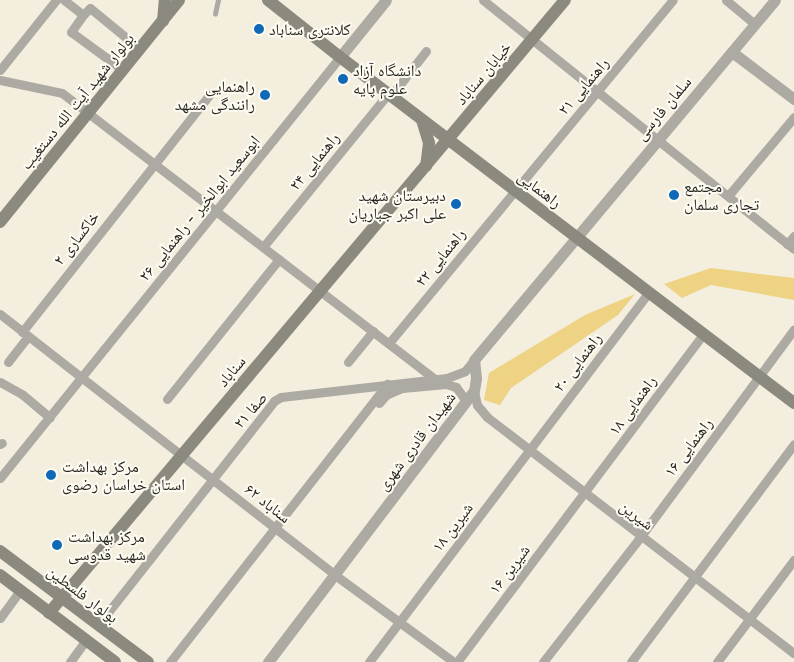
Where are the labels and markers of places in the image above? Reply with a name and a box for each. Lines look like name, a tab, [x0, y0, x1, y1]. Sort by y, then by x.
place label: کلانتری سناباد	[269, 19, 351, 39]
marker: کلانتری سناباد	[253, 23, 265, 35]
place label: دانشگاه آزاد علوم پایه	[353, 60, 421, 98]
marker: دانشگاه آزاد علوم پایه	[337, 73, 349, 85]
place label: راهنمایی رانندگی مشهد	[175, 76, 255, 114]
marker: راهنمایی رانندگی مشهد	[259, 89, 271, 101]
place label: مجتمع تجاری سلمان	[684, 176, 759, 214]
place label: دبیرستان شهید علی اکبر جباریان	[348, 185, 446, 223]
marker: مجتمع تجاری سلمان	[668, 189, 680, 201]
marker: دبیرستان شهید علی اکبر جباریان	[450, 198, 462, 210]
place label: مرکز بهداشت استان خراسان رضوی	[62, 456, 185, 494]
marker: مرکز بهداشت استان خراسان رضوی	[44, 468, 58, 482]
place label: مرکز بهداشت شهید قدوسی	[68, 526, 146, 564]
marker: مرکز بهداشت شهید قدوسی	[50, 538, 64, 552]

